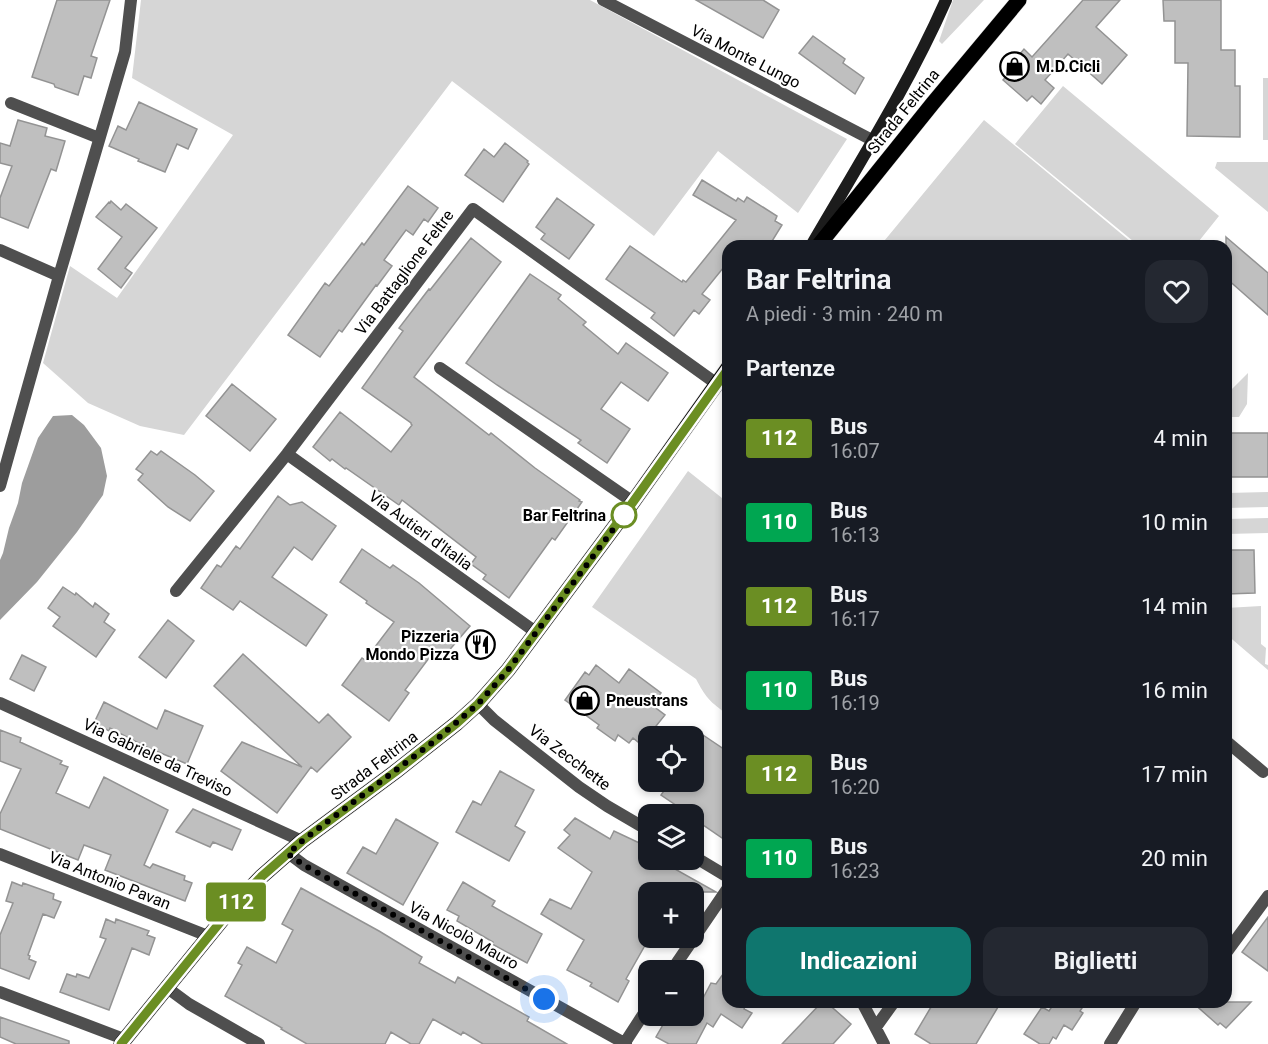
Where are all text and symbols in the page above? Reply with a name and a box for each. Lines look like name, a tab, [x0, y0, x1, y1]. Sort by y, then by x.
street label: Via Monte Lungo	[688, 21, 804, 92]
shop icon: M.D.Cicli	[999, 50, 1031, 82]
place label: M.D.Cicli	[1036, 57, 1100, 76]
street label: Strada Feltrina	[863, 65, 943, 157]
street label: Via Battaglione Feltre	[351, 206, 458, 339]
button: heart	[1145, 260, 1208, 323]
text: Bar Feltrina	[746, 263, 892, 296]
text: A piedi · 3 min · 240 m	[746, 302, 943, 326]
text: Partenze	[746, 356, 835, 381]
text: Bus	[830, 414, 868, 439]
text: 112	[761, 426, 797, 450]
text: 4 min	[1153, 426, 1208, 451]
text: 16:07	[830, 439, 880, 463]
street label: Via Autieri d'Italia	[365, 486, 476, 574]
text: Bus	[830, 498, 868, 523]
marker: Bar Feltrina	[611, 502, 637, 528]
place label: Bar Feltrina	[523, 506, 606, 525]
text: 110	[761, 510, 797, 534]
text: 10 min	[1141, 510, 1208, 535]
text: 16:13	[830, 523, 880, 547]
text: Bus	[830, 582, 868, 607]
text: 112	[761, 594, 797, 618]
text: 14 min	[1141, 594, 1208, 619]
text: 16:17	[830, 607, 880, 631]
place label: Pizzeria Mondo Pizza	[366, 627, 459, 664]
restaurant icon: Pizzeria Mondo Pizza	[464, 629, 496, 661]
text: Bus	[830, 666, 868, 691]
text: 110	[761, 678, 797, 702]
text: 16 min	[1141, 678, 1208, 703]
shop icon: Pneustrans	[569, 684, 601, 716]
place label: Pneustrans	[606, 691, 688, 710]
text: 16:19	[830, 691, 880, 715]
street label: Via Gabriele da Treviso	[80, 715, 235, 800]
street label: Via Zecchette	[525, 720, 614, 794]
map controls	[638, 726, 704, 1026]
button: locate	[638, 726, 704, 792]
street label: Strada Feltrina	[327, 727, 421, 804]
text: Bus	[830, 750, 868, 775]
text: 112	[761, 762, 797, 786]
text: 17 min	[1141, 762, 1208, 787]
text: 16:20	[830, 775, 880, 799]
button: layers	[638, 804, 704, 870]
text: Bus	[830, 834, 868, 859]
text: 110	[761, 846, 797, 870]
text: 20 min	[1141, 846, 1208, 871]
street label: Via Antonio Pavan	[46, 847, 174, 914]
text: 16:23	[830, 859, 880, 883]
line badge: 112	[202, 882, 270, 922]
button: +	[638, 882, 704, 948]
text: 112	[218, 890, 254, 914]
street label: Via Nicolò Mauro	[406, 897, 522, 973]
button: Indicazioni	[746, 927, 971, 996]
button: Biglietti	[983, 927, 1208, 996]
button: −	[638, 960, 704, 1026]
your location	[529, 984, 559, 1014]

